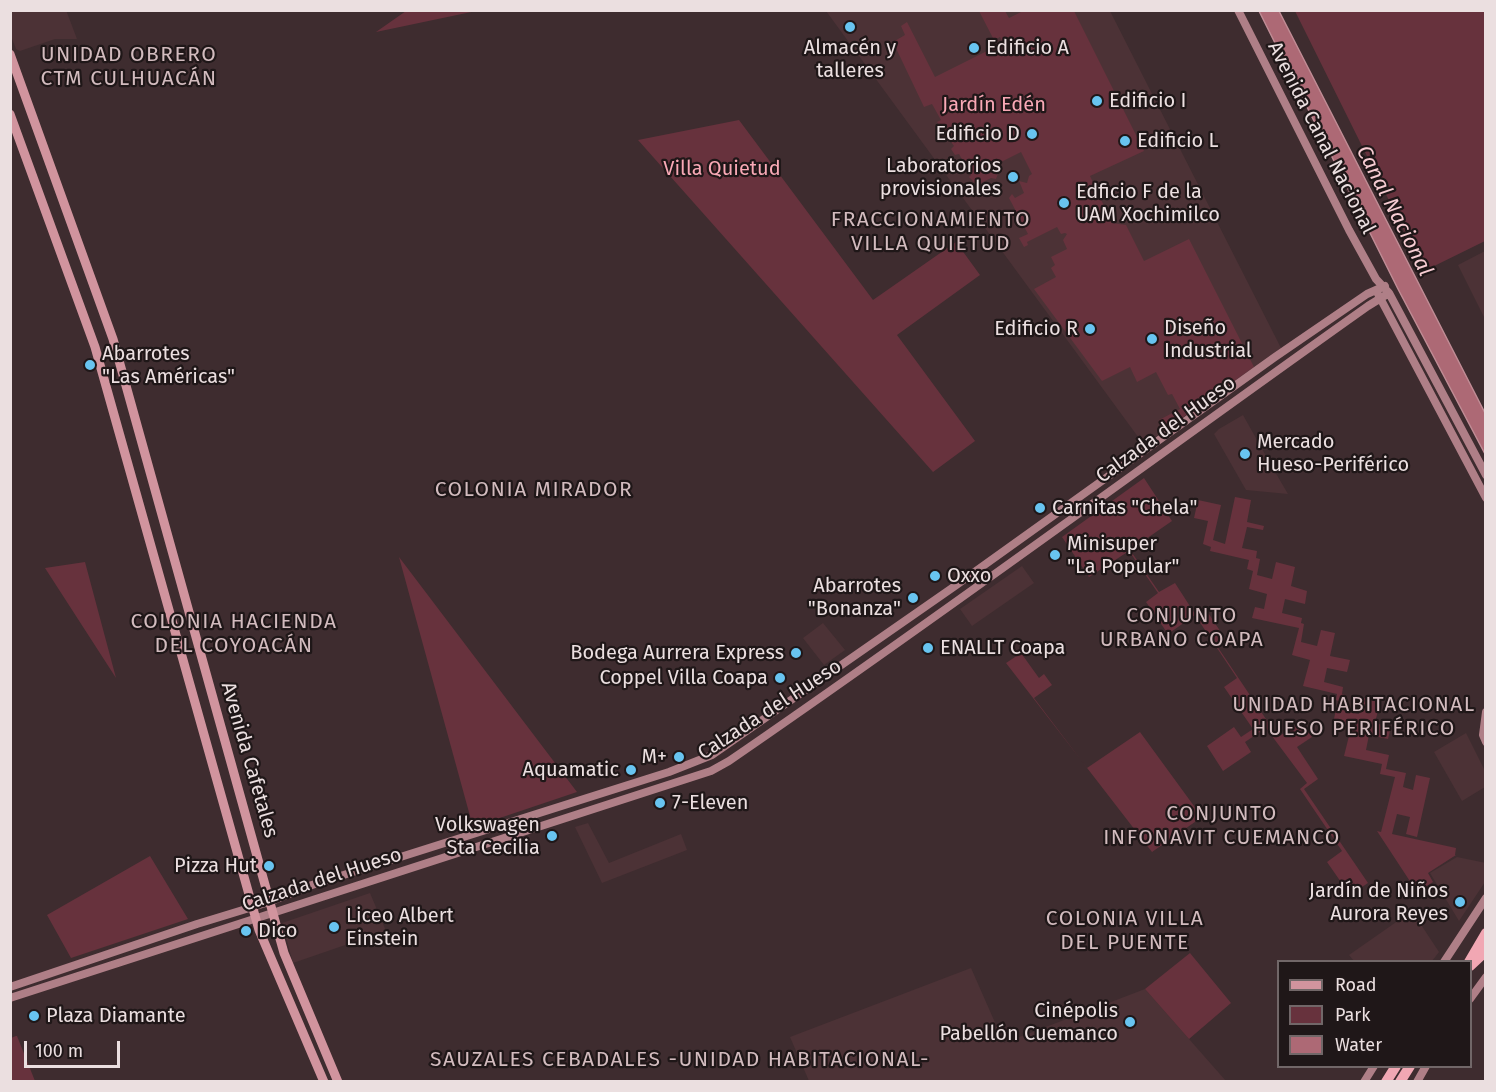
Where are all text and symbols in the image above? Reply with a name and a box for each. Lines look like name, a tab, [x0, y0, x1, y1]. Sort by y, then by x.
marker: Almacén y talleres	[843, 20, 857, 34]
place label: Almacén y talleres	[804, 36, 896, 83]
place label: Edificio A	[986, 36, 1069, 60]
street label: Avenida Canal Nacional	[1262, 38, 1380, 238]
marker: Edificio A	[967, 41, 981, 55]
district label: UNIDAD OBRERO CTM CULHUACÁN	[40, 42, 218, 92]
place label: Edificio I	[1109, 89, 1186, 113]
park label: Jardín Edén	[942, 93, 1046, 117]
marker: Edificio I	[1090, 94, 1104, 108]
place label: Edificio D	[936, 122, 1020, 146]
marker: Edificio D	[1025, 127, 1039, 141]
place label: Edificio L	[1137, 129, 1219, 153]
marker: Edificio L	[1118, 134, 1132, 148]
water label: Canal Nacional	[1350, 142, 1438, 280]
place label: Laboratorios provisionales	[880, 154, 1001, 201]
park label: Villa Quietud	[663, 157, 781, 181]
marker: Laboratorios provisionales	[1006, 170, 1020, 184]
place label: Edficio F de la UAM Xochimilco	[1076, 180, 1220, 227]
marker: Edficio F de la UAM Xochimilco	[1057, 196, 1071, 210]
district label: FRACCIONAMIENTO VILLA QUIETUD	[831, 207, 1031, 257]
place label: Diseño Industrial	[1164, 316, 1252, 363]
place label: Edificio R	[994, 317, 1078, 341]
marker: Edificio R	[1083, 322, 1097, 336]
marker: Diseño Industrial	[1145, 332, 1159, 346]
place label: Abarrotes "Las Américas"	[102, 342, 235, 389]
marker: Abarrotes "Las Américas"	[83, 358, 97, 372]
street label: Calzada del Hueso	[1092, 371, 1240, 489]
place label: Mercado Hueso-Periférico	[1257, 430, 1409, 477]
marker: Mercado Hueso-Periférico	[1238, 447, 1252, 461]
district label: COLONIA MIRADOR	[435, 477, 633, 503]
place label: Carnitas "Chela"	[1052, 496, 1197, 520]
marker: Carnitas "Chela"	[1033, 501, 1047, 515]
place label: Minisuper "La Popular"	[1067, 532, 1180, 579]
marker: Minisuper "La Popular"	[1048, 548, 1062, 562]
place label: Oxxo	[947, 564, 992, 588]
marker: Oxxo	[928, 569, 942, 583]
place label: Abarrotes "Bonanza"	[808, 574, 901, 621]
marker: Abarrotes "Bonanza"	[906, 591, 920, 605]
district label: CONJUNTO URBANO COAPA	[1100, 603, 1264, 653]
district label: COLONIA HACIENDA DEL COYOACÁN	[130, 609, 338, 659]
place label: ENALLT Coapa	[940, 636, 1065, 660]
place label: Bodega Aurrera Express	[570, 641, 784, 665]
marker: ENALLT Coapa	[921, 641, 935, 655]
marker: Bodega Aurrera Express	[789, 646, 803, 660]
street label: Calzada del Hueso	[694, 655, 846, 765]
place label: Coppel Villa Coapa	[599, 666, 768, 690]
marker: Coppel Villa Coapa	[773, 671, 787, 685]
street label: Avenida Cafetales	[215, 679, 283, 841]
district label: UNIDAD HABITACIONAL HUESO PERIFÉRICO	[1232, 692, 1476, 742]
place label: M+	[641, 745, 667, 769]
marker: M+	[672, 750, 686, 764]
place label: Aquamatic	[523, 758, 619, 782]
marker: Aquamatic	[624, 763, 638, 777]
place label: 7-Eleven	[672, 791, 748, 815]
marker: 7-Eleven	[653, 796, 667, 810]
district label: CONJUNTO INFONAVIT CUEMANCO	[1103, 801, 1341, 851]
place label: Volkswagen Sta Cecilia	[435, 813, 540, 860]
marker: Volkswagen Sta Cecilia	[545, 829, 559, 843]
street label: Calzada del Hueso	[239, 843, 405, 917]
place label: Pizza Hut	[174, 854, 257, 878]
marker: Pizza Hut	[262, 859, 276, 873]
place label: Jardín de Niños Aurora Reyes	[1309, 879, 1448, 926]
marker: Jardín de Niños Aurora Reyes	[1453, 895, 1467, 909]
place label: Liceo Albert Einstein	[346, 904, 454, 951]
district label: COLONIA VILLA DEL PUENTE	[1046, 906, 1204, 956]
place label: Dico	[258, 919, 297, 943]
marker: Liceo Albert Einstein	[327, 920, 341, 934]
marker: Dico	[239, 924, 253, 938]
legend	[1277, 960, 1472, 1068]
text: Road	[1335, 974, 1377, 996]
place label: Cinépolis Pabellón Cuemanco	[940, 999, 1118, 1046]
place label: Plaza Diamante	[46, 1004, 186, 1028]
text: Park	[1335, 1004, 1370, 1026]
marker: Plaza Diamante	[27, 1009, 41, 1023]
marker: Cinépolis Pabellón Cuemanco	[1123, 1015, 1137, 1029]
scale bar	[27, 1029, 123, 1067]
text: Water	[1335, 1034, 1382, 1056]
text: 100 m	[35, 1040, 83, 1062]
district label: SAUZALES CEBADALES -UNIDAD HABITACIONAL-	[430, 1047, 930, 1073]

